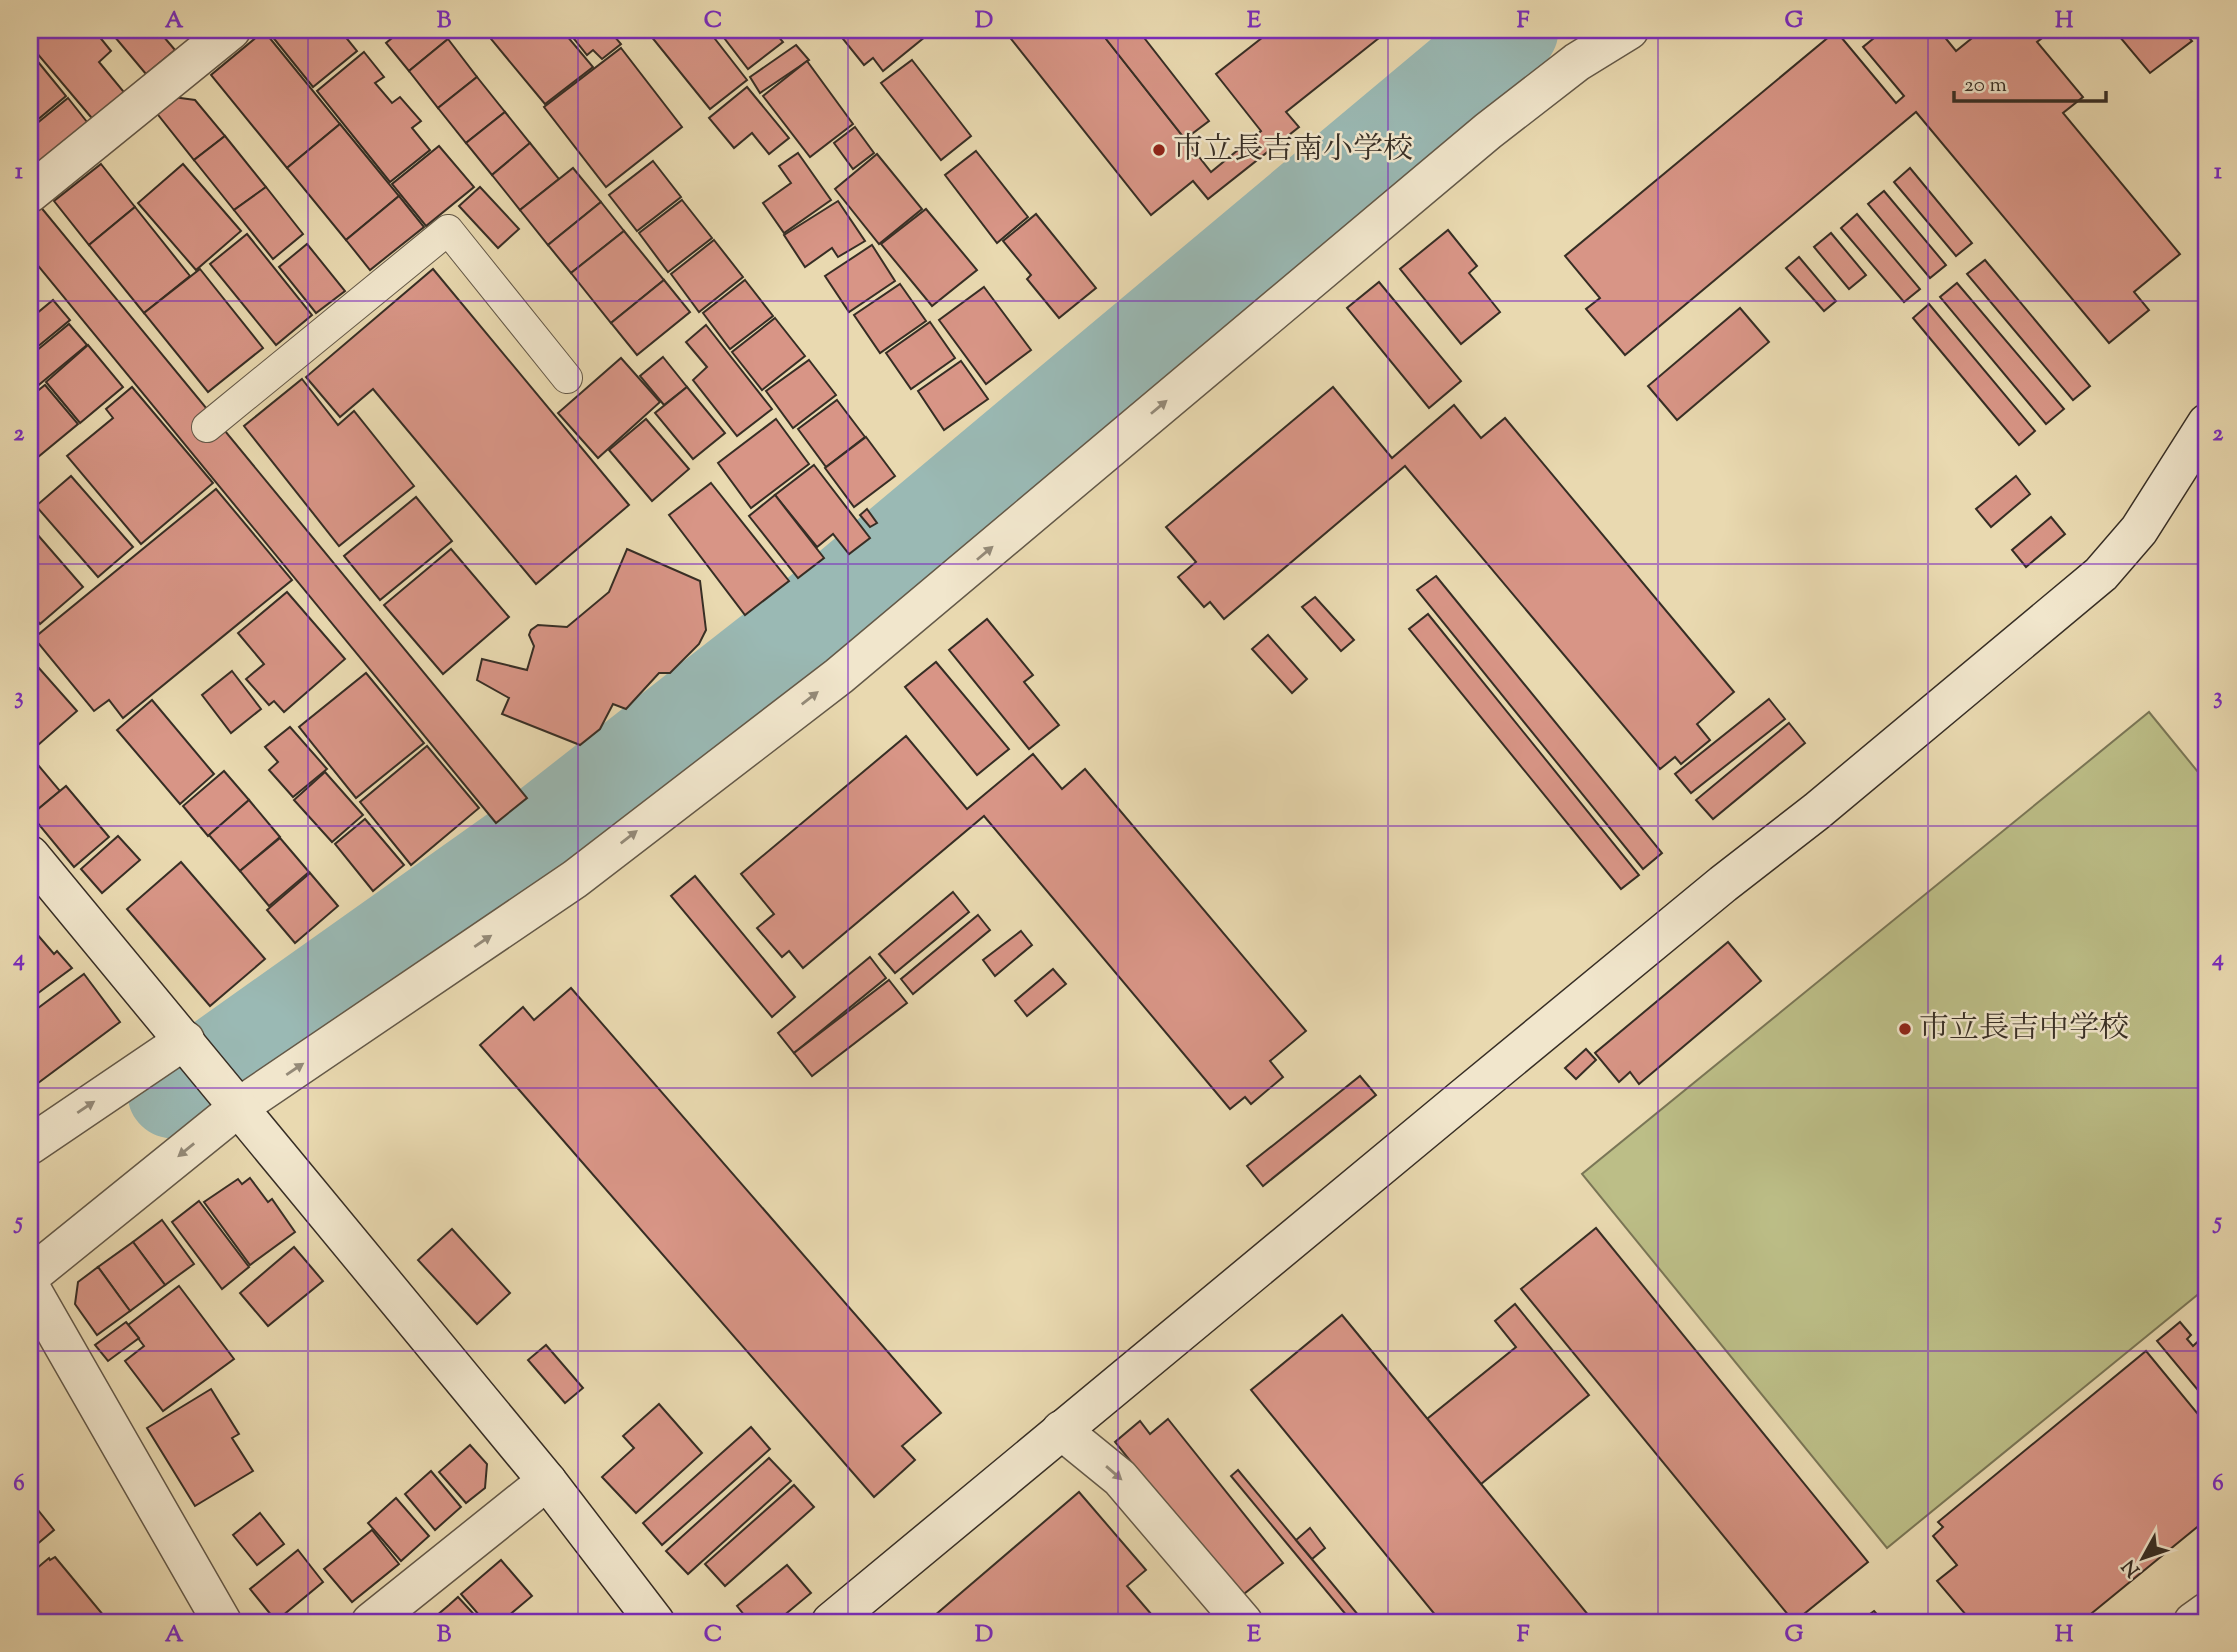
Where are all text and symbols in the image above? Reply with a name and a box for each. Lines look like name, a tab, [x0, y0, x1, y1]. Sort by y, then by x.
text: A	[165, 5, 184, 38]
text: B	[437, 5, 452, 38]
text: C	[704, 5, 722, 38]
text: D	[975, 5, 993, 38]
text: E	[1247, 5, 1261, 38]
text: F	[1517, 5, 1530, 38]
text: G	[1785, 5, 1804, 38]
text: H	[2055, 5, 2074, 38]
scale bar	[1954, 60, 2106, 104]
text: 20 m	[1964, 71, 2007, 101]
place label: 市立長吉南小学校	[1173, 129, 1413, 172]
marker: 市立長吉南小学校	[1151, 142, 1167, 158]
text: 1	[15, 156, 23, 189]
text: 1	[2214, 156, 2222, 189]
one-way arrow	[1150, 399, 1168, 415]
text: 2	[14, 418, 25, 451]
text: 2	[2213, 418, 2224, 451]
one-way arrow	[976, 546, 993, 561]
text: 3	[14, 681, 24, 714]
text: 3	[2213, 681, 2223, 714]
one-way arrow	[800, 691, 818, 706]
one-way arrow	[620, 829, 638, 844]
one-way arrow	[474, 935, 493, 948]
text: 4	[12, 943, 25, 976]
text: 4	[2211, 943, 2224, 976]
place label: 市立長吉中学校	[1919, 1008, 2129, 1051]
marker: 市立長吉中学校	[1897, 1021, 1913, 1037]
one-way arrow	[286, 1062, 304, 1076]
one-way arrow	[77, 1100, 95, 1114]
one-way arrow	[177, 1142, 194, 1157]
text: 5	[13, 1206, 23, 1239]
text: 5	[2212, 1206, 2222, 1239]
one-way arrow	[1105, 1465, 1122, 1480]
text: 6	[13, 1468, 25, 1501]
text: 6	[2212, 1468, 2224, 1501]
north arrow	[2108, 1522, 2178, 1592]
text: N	[2117, 1553, 2147, 1582]
text: A	[165, 1619, 184, 1652]
text: B	[437, 1619, 452, 1652]
text: C	[704, 1619, 722, 1652]
text: D	[975, 1619, 993, 1652]
text: E	[1247, 1619, 1261, 1652]
text: F	[1517, 1619, 1530, 1652]
text: G	[1785, 1619, 1804, 1652]
text: H	[2055, 1619, 2074, 1652]

